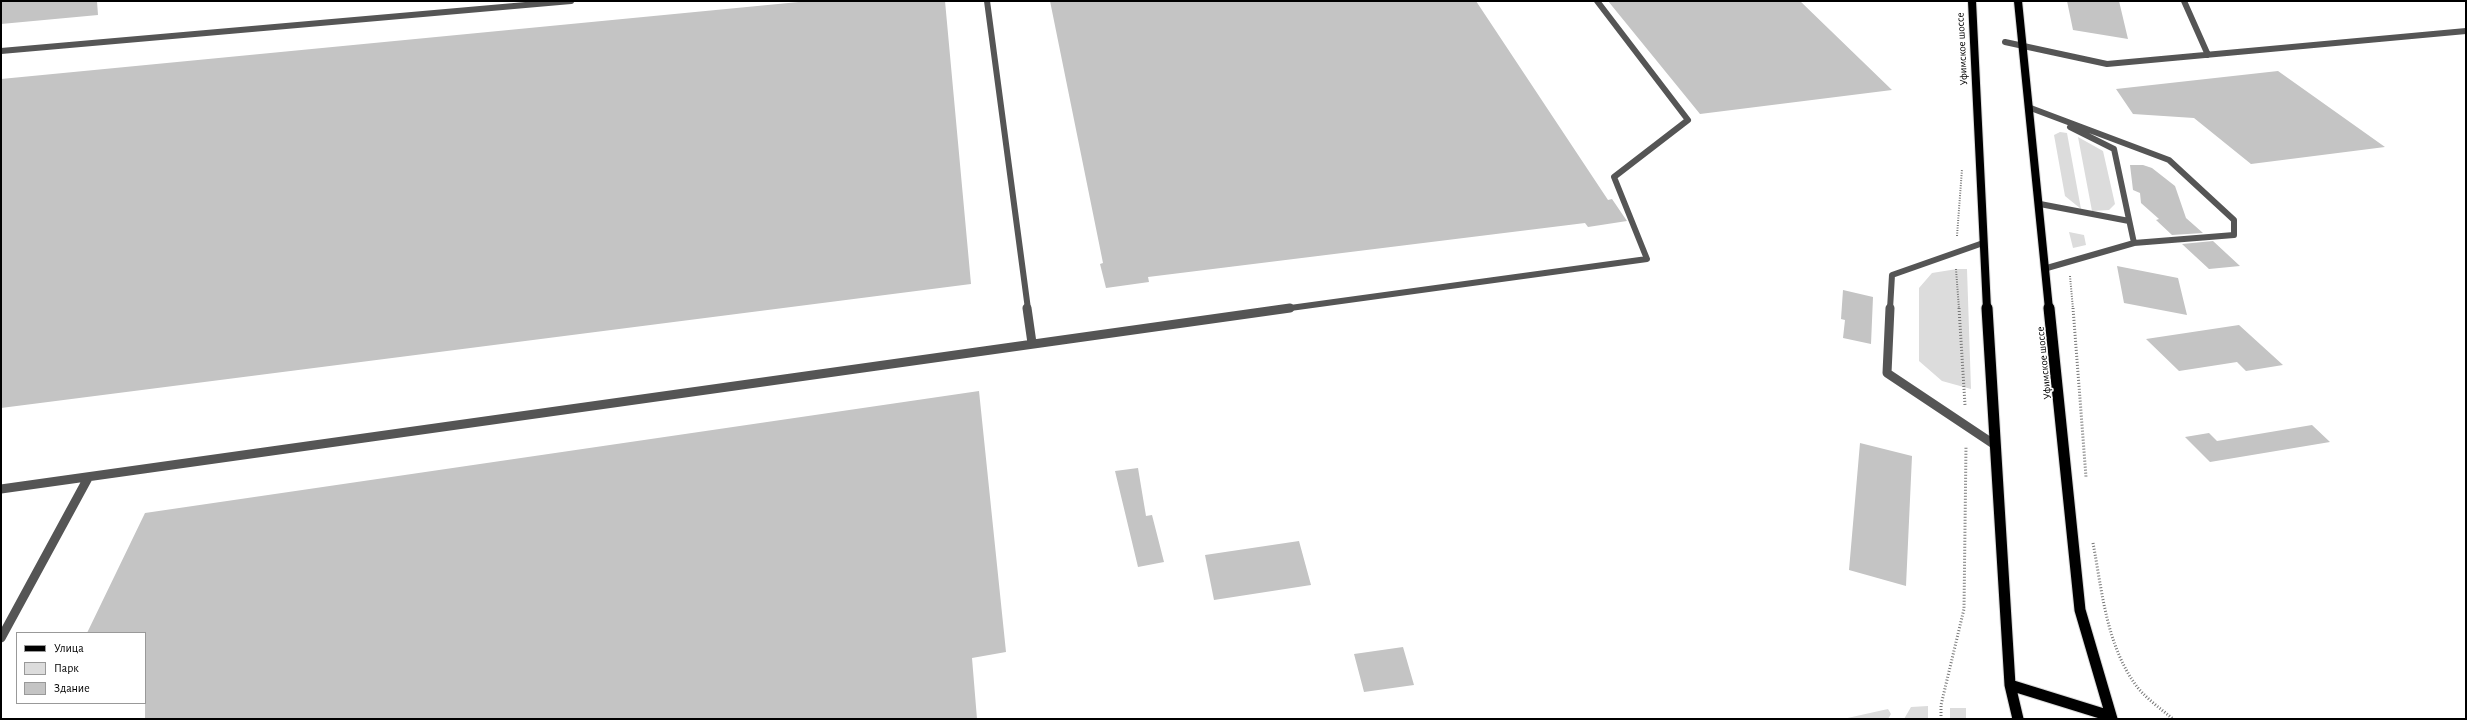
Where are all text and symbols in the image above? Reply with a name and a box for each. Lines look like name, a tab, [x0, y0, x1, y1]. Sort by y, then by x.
street label: Уфимское шоссе	[1953, 12, 1971, 86]
street label: Уфимское шоссе	[2034, 326, 2054, 400]
legend	[16, 632, 146, 704]
text: Улица	[54, 642, 84, 654]
text: Парк	[54, 662, 79, 674]
text: Здание	[54, 682, 90, 694]

